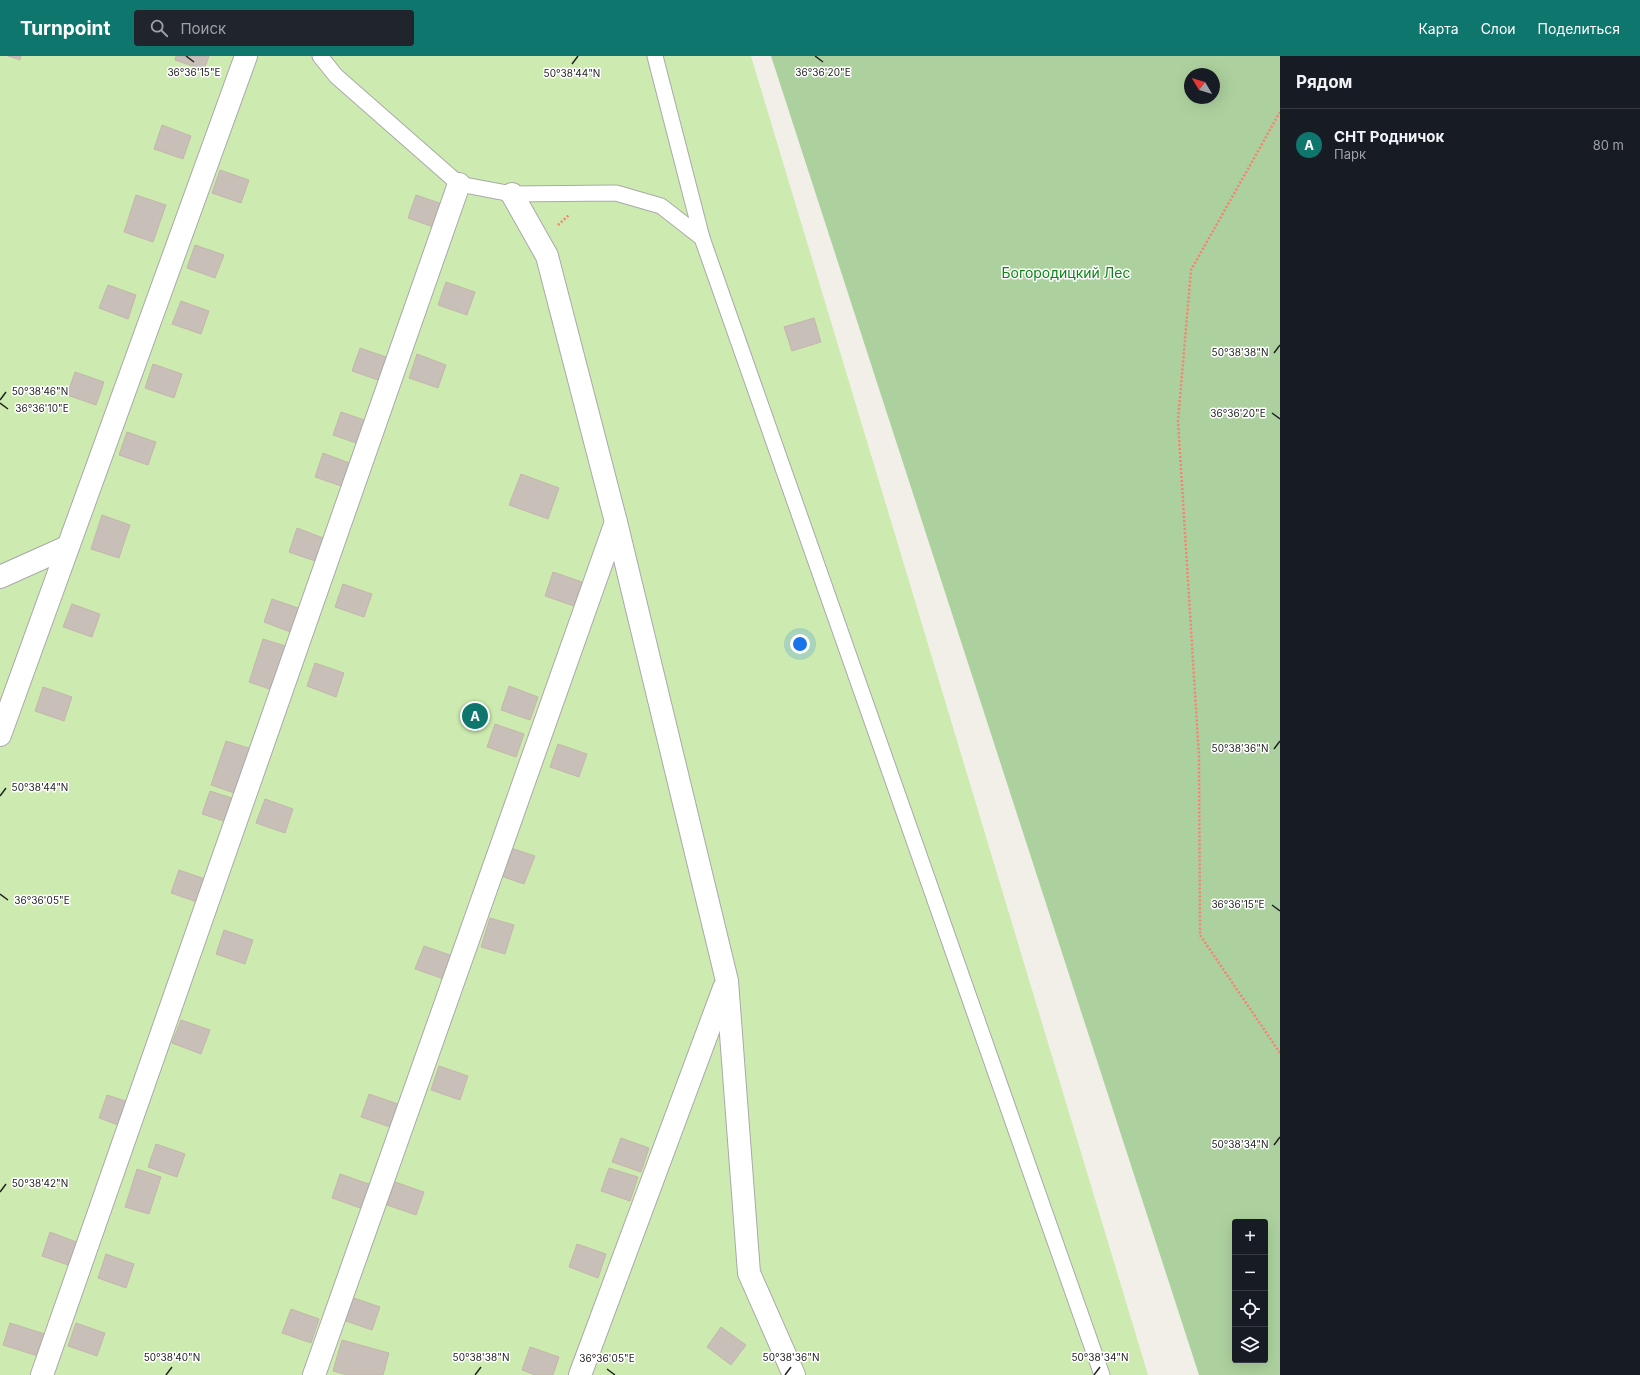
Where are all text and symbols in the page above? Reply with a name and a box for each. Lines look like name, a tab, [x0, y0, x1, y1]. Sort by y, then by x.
search box	[134, 10, 414, 46]
text: Turnpoint	[20, 17, 110, 40]
icon: search	[148, 17, 170, 39]
text: Поиск	[180, 19, 226, 38]
text: Карта	[1418, 20, 1459, 37]
text: Слои	[1481, 20, 1516, 37]
text: Поделиться	[1538, 20, 1620, 37]
text: 36°36'15"E	[167, 66, 221, 78]
text: 36°36'20"E	[795, 66, 851, 78]
text: 50°38'44"N	[544, 67, 600, 79]
north arrow	[1184, 68, 1220, 104]
text: Рядом	[1296, 72, 1352, 92]
text: СНТ Родничок	[1334, 127, 1444, 146]
text: A	[1304, 137, 1314, 153]
text: 80 m	[1593, 137, 1624, 153]
text: Парк	[1334, 146, 1366, 162]
park label: Богородицкий Лес	[1002, 264, 1130, 281]
text: 50°38'38"N	[1212, 346, 1268, 358]
text: 50°38'46"N	[12, 385, 68, 397]
text: 36°36'10"E	[15, 402, 69, 414]
text: 36°36'20"E	[1210, 407, 1266, 419]
your location	[790, 634, 810, 654]
pin: A	[462, 701, 488, 731]
text: 50°38'36"N	[1212, 742, 1268, 754]
text: 50°38'44"N	[12, 781, 68, 793]
text: 36°36'05"E	[14, 894, 70, 906]
text: 36°36'15"E	[1211, 898, 1265, 910]
text: 50°38'34"N	[1211, 1138, 1269, 1150]
text: 50°38'42"N	[12, 1177, 68, 1189]
map controls	[1232, 1219, 1268, 1363]
button: +	[1232, 1219, 1268, 1255]
button: −	[1232, 1255, 1268, 1291]
button: locate	[1232, 1291, 1268, 1327]
button: layers	[1232, 1327, 1268, 1363]
text: 50°38'40"N	[144, 1351, 200, 1363]
text: 50°38'38"N	[453, 1351, 509, 1363]
text: 50°38'36"N	[763, 1351, 819, 1363]
text: 50°38'34"N	[1071, 1351, 1129, 1363]
text: 36°36'05"E	[579, 1352, 635, 1364]

